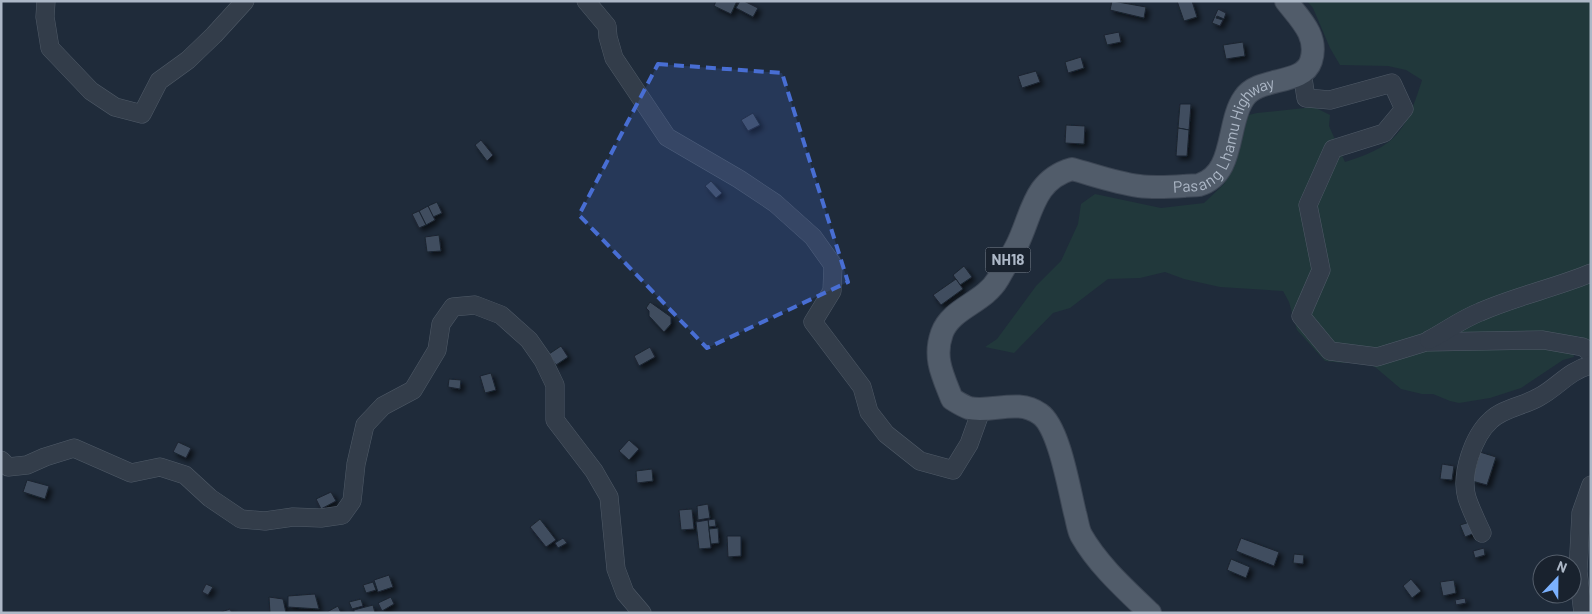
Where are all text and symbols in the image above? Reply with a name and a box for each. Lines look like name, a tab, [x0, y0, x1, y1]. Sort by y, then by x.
street label: Pasang Lhamu Highway	[1172, 72, 1277, 196]
road number: NH18	[986, 248, 1030, 272]
north arrow	[1532, 554, 1582, 604]
text: N	[1555, 557, 1570, 576]

